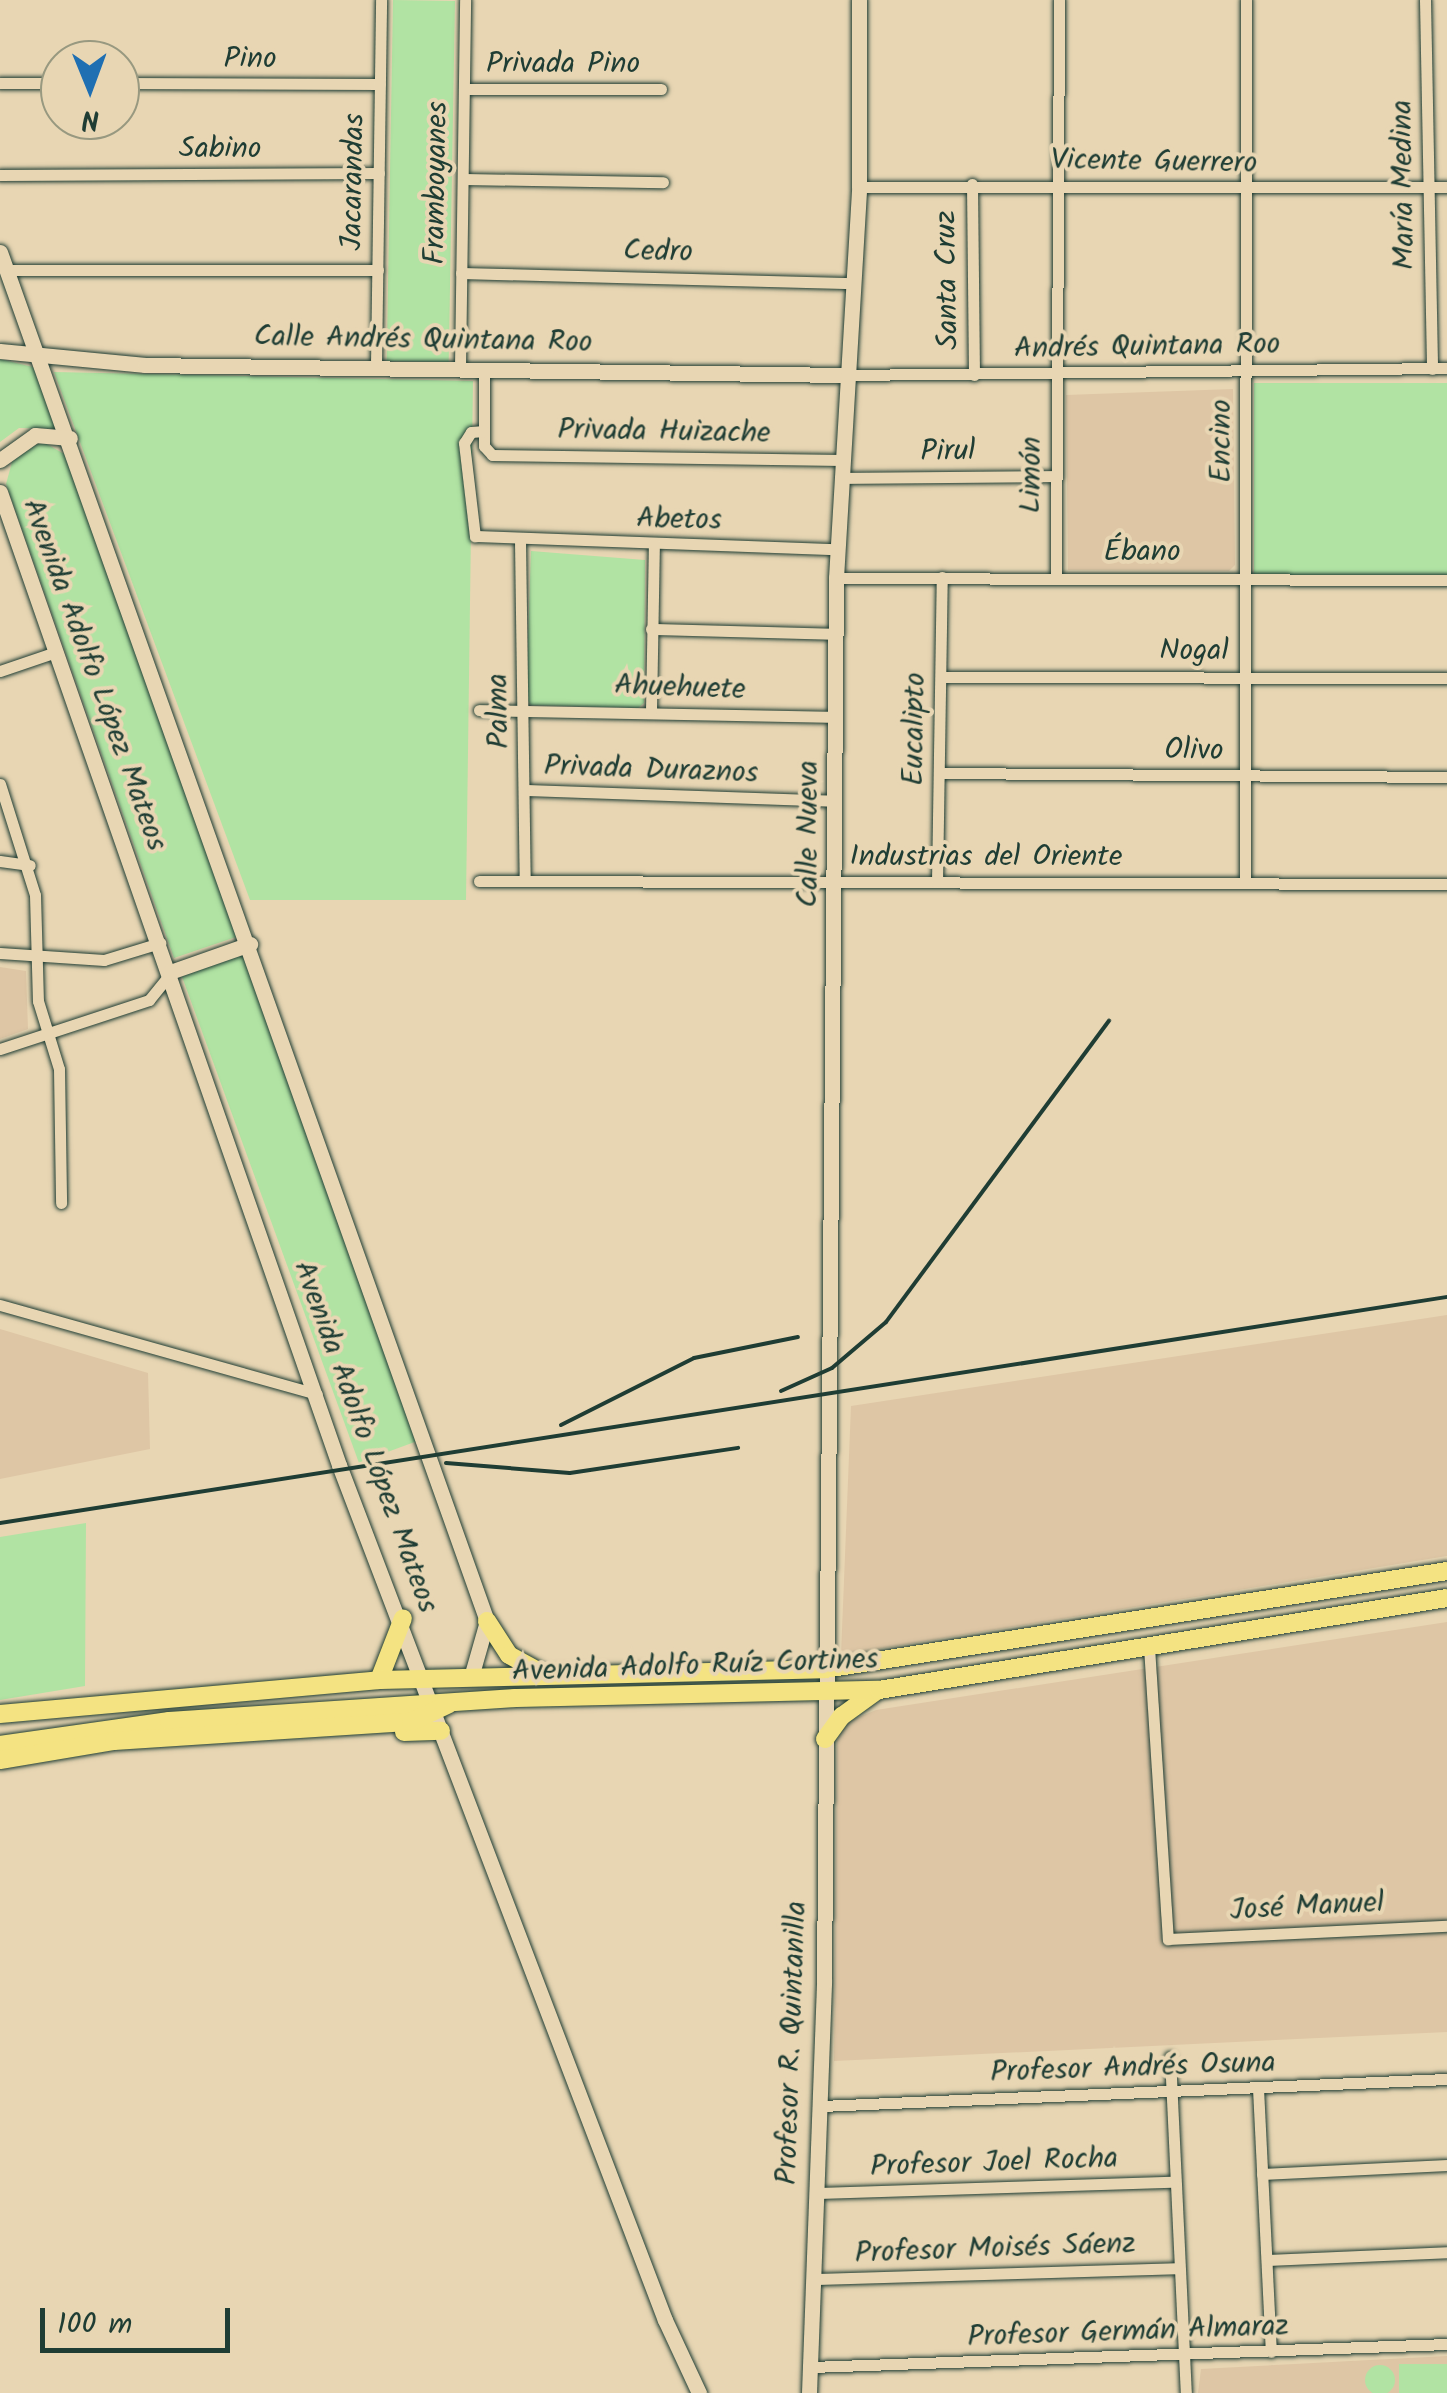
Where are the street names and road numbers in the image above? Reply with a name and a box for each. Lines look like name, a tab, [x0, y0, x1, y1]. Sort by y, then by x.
street label: Pino	[223, 41, 277, 77]
street label: Privada Pino	[486, 46, 640, 82]
street label: María Medina	[1385, 100, 1423, 270]
street label: Framboyanes	[418, 101, 456, 265]
street label: Jacarandas	[335, 113, 373, 251]
street label: Sabino	[179, 131, 261, 167]
street label: Vicente Guerrero	[1051, 142, 1257, 182]
street label: Santa Cruz	[929, 210, 967, 350]
street label: Cedro	[623, 233, 693, 271]
street label: Calle Andrés Quintana Roo	[253, 319, 593, 361]
street label: Andrés Quintana Roo	[1014, 327, 1280, 367]
street label: Encino	[1204, 399, 1240, 483]
street label: Privada Huizache	[557, 412, 771, 452]
street label: Pirul	[920, 434, 976, 470]
street label: Limón	[1014, 437, 1050, 513]
street label: Avenida Adolfo López Mateos	[13, 494, 175, 856]
street label: Abetos	[636, 501, 722, 539]
street label: Ébano	[1104, 534, 1180, 570]
street label: Nogal	[1159, 633, 1229, 669]
street label: Ahuehuete	[614, 668, 746, 708]
street label: Eucalipto	[896, 672, 934, 786]
street label: Palma	[480, 673, 518, 749]
street label: Olivo	[1164, 732, 1224, 770]
street label: Privada Duraznos	[543, 748, 759, 792]
street label: Calle Nueva	[791, 760, 827, 908]
street label: Industrias del Oriente	[850, 839, 1122, 875]
street label: Avenida Adolfo López Mateos	[284, 1256, 446, 1618]
street label: Avenida Adolfo Ruíz Cortines	[511, 1642, 879, 1690]
street label: José Manuel	[1229, 1885, 1385, 1929]
street label: Profesor R. Quintanilla	[769, 1900, 815, 2186]
street label: Profesor Andrés Osuna	[990, 2045, 1276, 2091]
street label: Profesor Joel Rocha	[869, 2141, 1119, 2185]
street label: Profesor Moisés Sáenz	[854, 2226, 1136, 2272]
street label: Profesor Germán Almaraz	[967, 2308, 1289, 2356]

